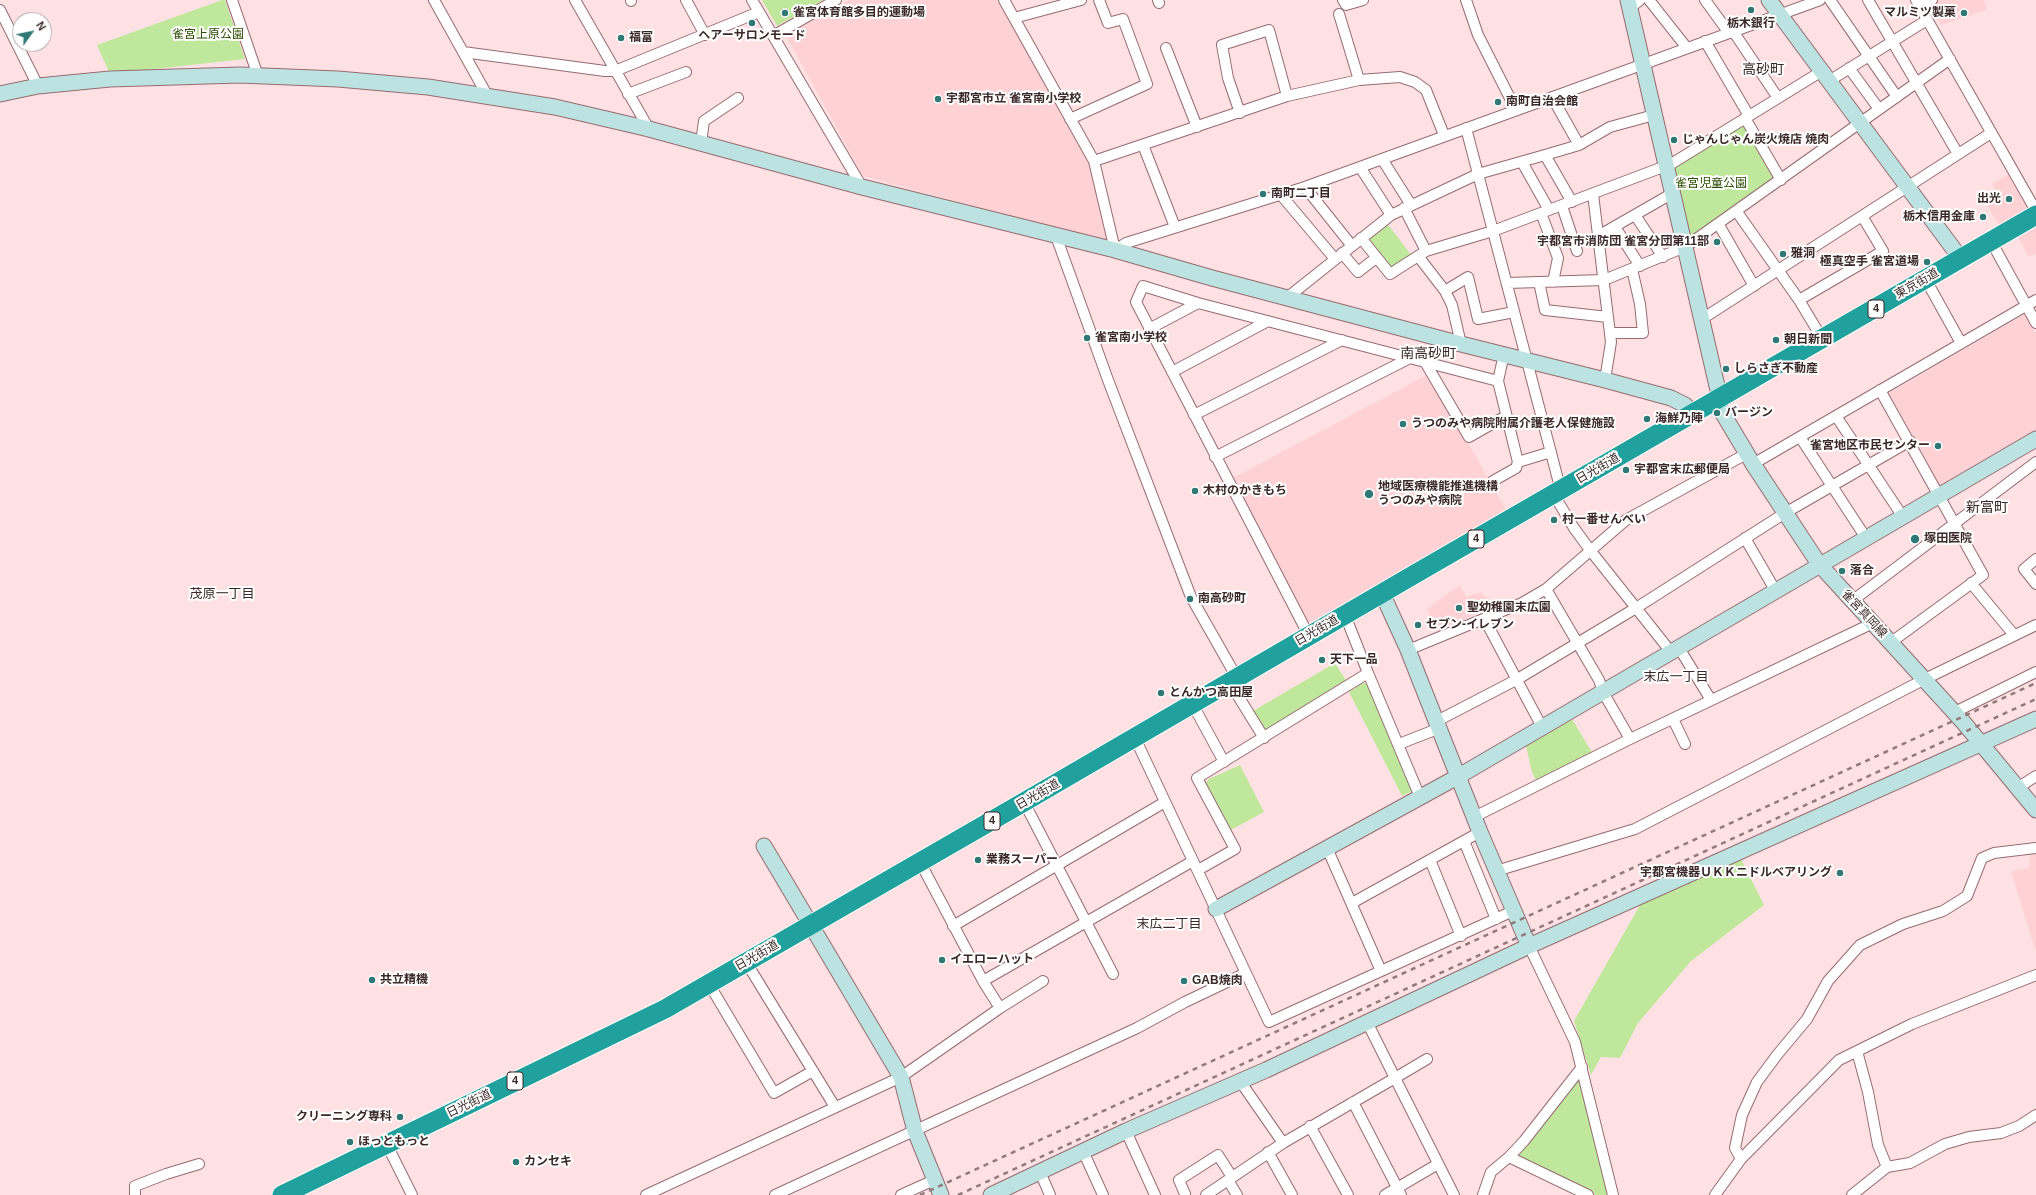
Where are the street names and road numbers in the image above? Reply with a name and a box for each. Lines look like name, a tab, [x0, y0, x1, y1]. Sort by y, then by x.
street label: 東京街道	[1893, 266, 1941, 302]
road number: 4	[1868, 300, 1884, 318]
street label: 日光街道	[1574, 451, 1622, 487]
road number: 4	[1468, 530, 1484, 548]
street label: 雀宮真岡線	[1838, 587, 1890, 641]
street label: 日光街道	[1293, 613, 1341, 649]
street label: 日光街道	[1014, 777, 1062, 813]
road number: 4	[984, 812, 1000, 830]
street label: 日光街道	[733, 938, 781, 974]
road number: 4	[507, 1072, 523, 1090]
street label: 日光街道	[444, 1087, 494, 1121]

